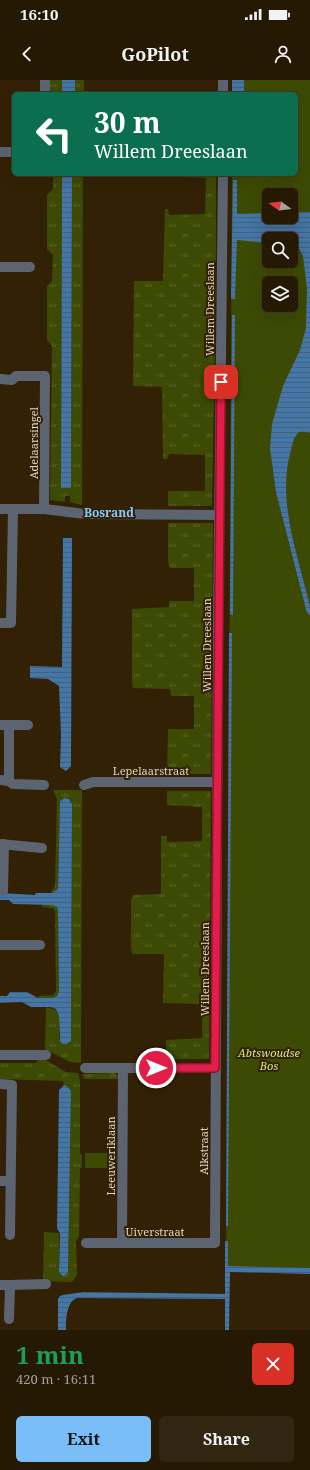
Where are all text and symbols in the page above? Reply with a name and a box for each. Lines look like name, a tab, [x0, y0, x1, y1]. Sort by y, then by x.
text: 16:10	[20, 4, 58, 24]
text: GoPilot	[121, 42, 189, 66]
icon: back	[16, 43, 38, 65]
icon: person	[272, 43, 294, 65]
text: 30 m	[94, 103, 161, 141]
icon: left	[28, 108, 80, 160]
text: Willem Dreeslaan	[94, 139, 248, 163]
north arrow	[262, 188, 298, 224]
map controls	[262, 188, 298, 312]
button: search	[262, 232, 298, 268]
street label: Willem Dreeslaan	[202, 262, 217, 356]
button: layers	[262, 276, 298, 312]
pin	[204, 365, 238, 399]
icon: arrive	[210, 371, 232, 393]
street label: Adelaarsingel	[26, 406, 41, 479]
district label: Bosrand	[84, 504, 134, 521]
street label: Willem Dreeslaan	[199, 598, 214, 692]
street label: Lepelaarstraat	[113, 763, 189, 778]
street label: Willem Dreeslaan	[197, 922, 212, 1016]
park label: Abtswoudse Bos	[237, 1045, 301, 1073]
position arrow	[135, 1047, 177, 1089]
street label: Leeuweriklaan	[103, 1116, 118, 1196]
street label: Alkstraat	[196, 1127, 211, 1175]
street label: Uiverstraat	[126, 1224, 185, 1239]
text: 1 min	[16, 1338, 84, 1371]
button: close	[252, 1343, 294, 1385]
text: 420 m · 16:11	[16, 1370, 96, 1388]
button: Exit	[16, 1416, 151, 1462]
button: Share	[159, 1416, 294, 1462]

